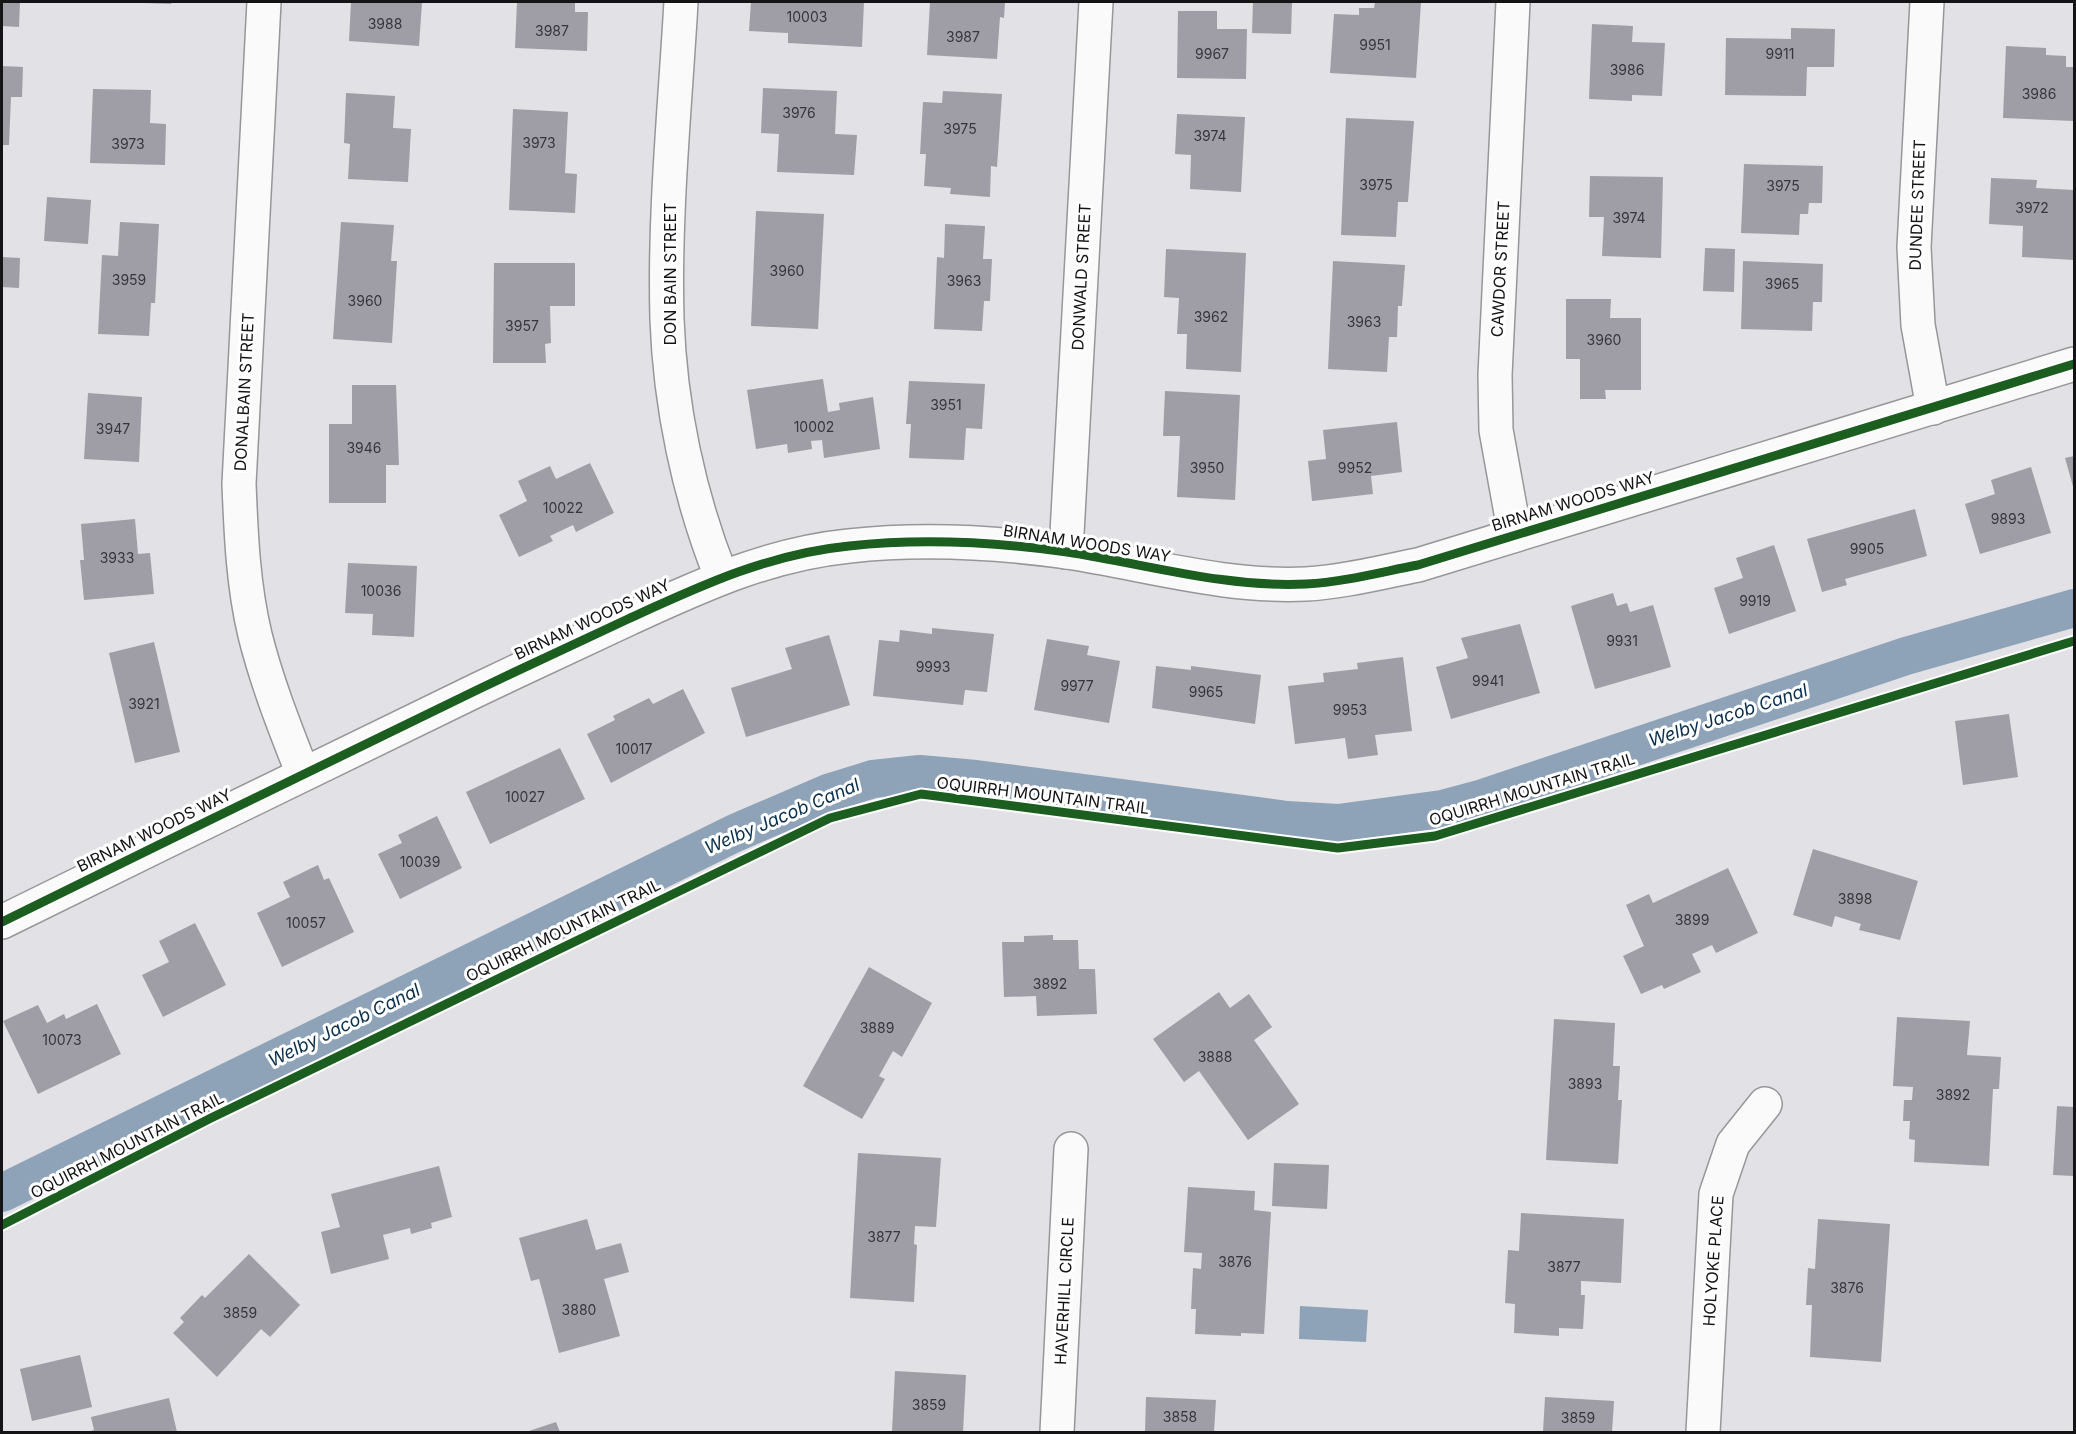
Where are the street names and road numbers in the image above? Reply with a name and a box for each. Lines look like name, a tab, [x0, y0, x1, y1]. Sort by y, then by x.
street label: DUNDEE STREET	[1905, 139, 1929, 271]
street label: CAWDOR STREET	[1486, 200, 1514, 338]
street label: DON BAIN STREET	[660, 202, 680, 346]
street label: DONWALD STREET	[1067, 203, 1095, 351]
street label: DONALBAIN STREET	[230, 312, 258, 472]
street label: BIRNAM WOODS WAY	[1489, 467, 1657, 535]
street label: BIRNAM WOODS WAY	[1002, 520, 1172, 566]
street label: BIRNAM WOODS WAY	[511, 574, 673, 664]
street label: OQUIRRH MOUNTAIN TRAIL	[1427, 748, 1637, 830]
street label: OQUIRRH MOUNTAIN TRAIL	[935, 772, 1151, 818]
street label: BIRNAM WOODS WAY	[74, 784, 235, 876]
street label: OQUIRRH MOUNTAIN TRAIL	[462, 874, 664, 986]
street label: OQUIRRH MOUNTAIN TRAIL	[27, 1087, 227, 1203]
street label: HOLYOKE PLACE	[1698, 1195, 1728, 1327]
street label: HAVERHILL CIRCLE	[1050, 1216, 1078, 1366]

